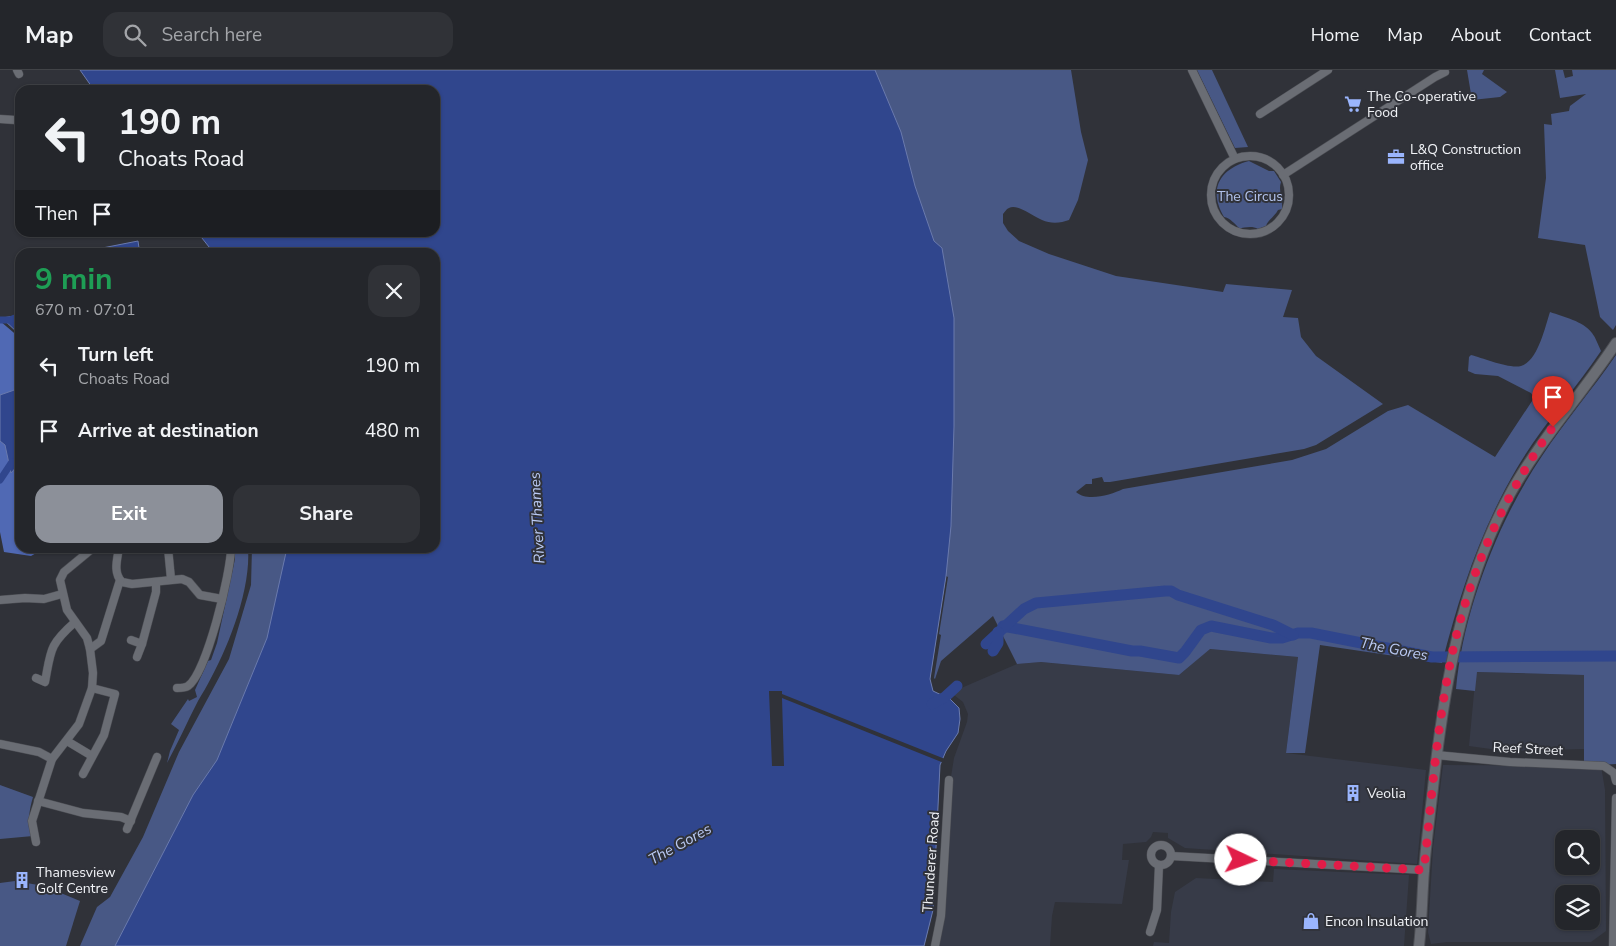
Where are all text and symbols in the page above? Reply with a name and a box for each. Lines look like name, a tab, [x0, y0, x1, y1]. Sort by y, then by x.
search box	[103, 12, 453, 57]
text: Map	[25, 19, 73, 51]
icon: search	[121, 21, 149, 49]
text: Search here	[161, 22, 262, 48]
text: Home	[1311, 23, 1359, 47]
text: Map	[1387, 23, 1423, 47]
text: About	[1451, 23, 1501, 47]
text: Contact	[1529, 23, 1591, 47]
place label: The Co-operative Food	[1367, 87, 1476, 122]
supermarket icon: The Co-operative Food	[1343, 94, 1363, 114]
text: 190 m	[118, 99, 221, 146]
icon: left	[35, 105, 100, 170]
place label: L&Q Construction office	[1410, 140, 1521, 175]
text: Choats Road	[118, 144, 244, 174]
office icon: L&Q Construction office	[1386, 147, 1406, 167]
park label: The Circus	[1217, 187, 1283, 206]
icon: arrive	[88, 200, 116, 228]
text: Then	[35, 201, 78, 227]
text: 9 min	[35, 259, 113, 300]
button: close	[368, 265, 420, 317]
text: 670 m · 07:01	[35, 299, 136, 321]
text: Turn left	[78, 342, 153, 368]
icon: left	[35, 352, 63, 380]
text: 190 m	[365, 353, 420, 379]
text: Choats Road	[78, 368, 170, 390]
pin	[1532, 376, 1574, 427]
icon: arrive	[1539, 383, 1567, 411]
icon: arrive	[35, 417, 63, 445]
text: Arrive at destination	[78, 418, 259, 444]
text: 480 m	[365, 418, 420, 444]
water label: River Thames	[525, 472, 549, 564]
button: Exit	[35, 485, 223, 543]
button: Share	[233, 485, 420, 543]
water label: The Gores	[1358, 633, 1430, 665]
street label: Reef Street	[1492, 738, 1564, 760]
building icon: Veolia	[1343, 783, 1363, 803]
place label: Veolia	[1366, 784, 1406, 803]
street label: Thunderer Road	[918, 811, 944, 913]
water label: The Gores	[645, 819, 715, 869]
map controls	[1555, 830, 1600, 930]
button: search	[1555, 830, 1600, 875]
position arrow	[1214, 833, 1266, 885]
place label: Thamesview Golf Centre	[36, 863, 116, 898]
building icon: Thamesview Golf Centre	[12, 870, 32, 890]
button: layers	[1555, 885, 1600, 930]
shop icon: Encon Insulation	[1301, 911, 1321, 931]
place label: Encon Insulation	[1325, 912, 1428, 931]

